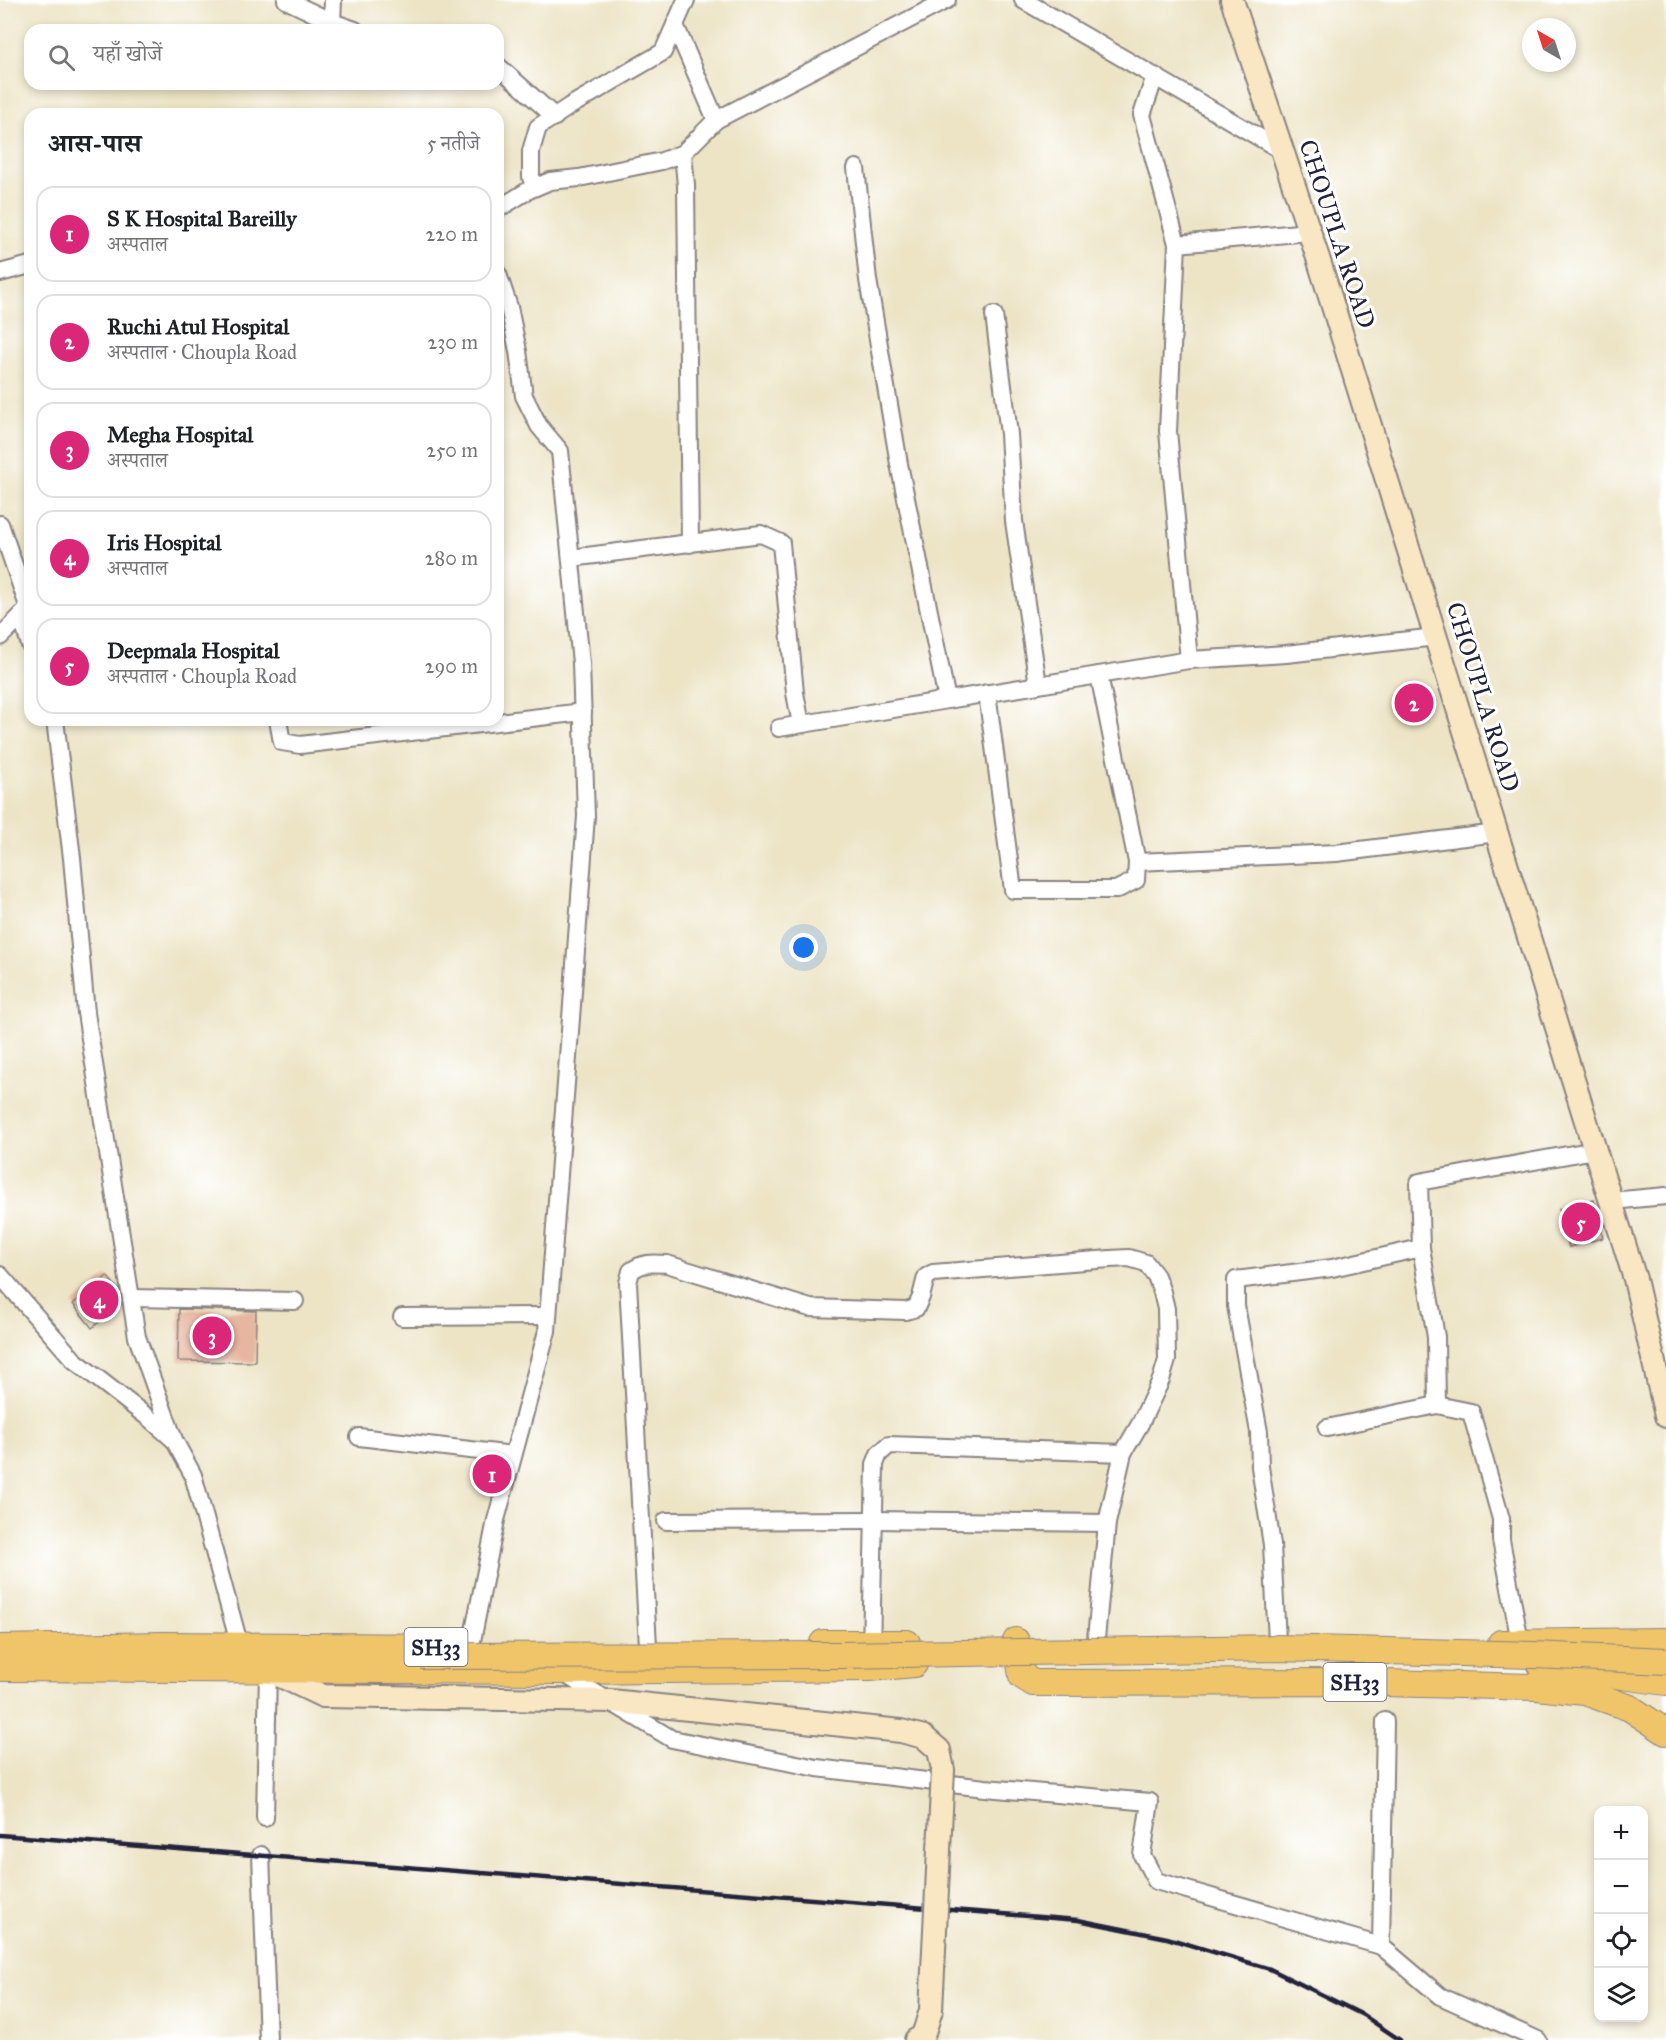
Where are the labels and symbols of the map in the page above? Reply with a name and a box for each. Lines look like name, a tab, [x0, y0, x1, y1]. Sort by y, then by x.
north arrow	[1522, 18, 1576, 72]
street label: CHOUPLA ROAD	[1292, 136, 1382, 332]
street label: CHOUPLA ROAD	[1440, 599, 1526, 795]
pin: 2	[1394, 680, 1434, 726]
your location	[789, 933, 818, 962]
pin: 5	[1562, 1200, 1600, 1244]
pin: 4	[80, 1278, 118, 1322]
pin: 3	[192, 1314, 232, 1358]
pin: 1	[472, 1452, 512, 1496]
road number: SH33	[404, 1628, 468, 1666]
road number: SH33	[1324, 1663, 1386, 1701]

